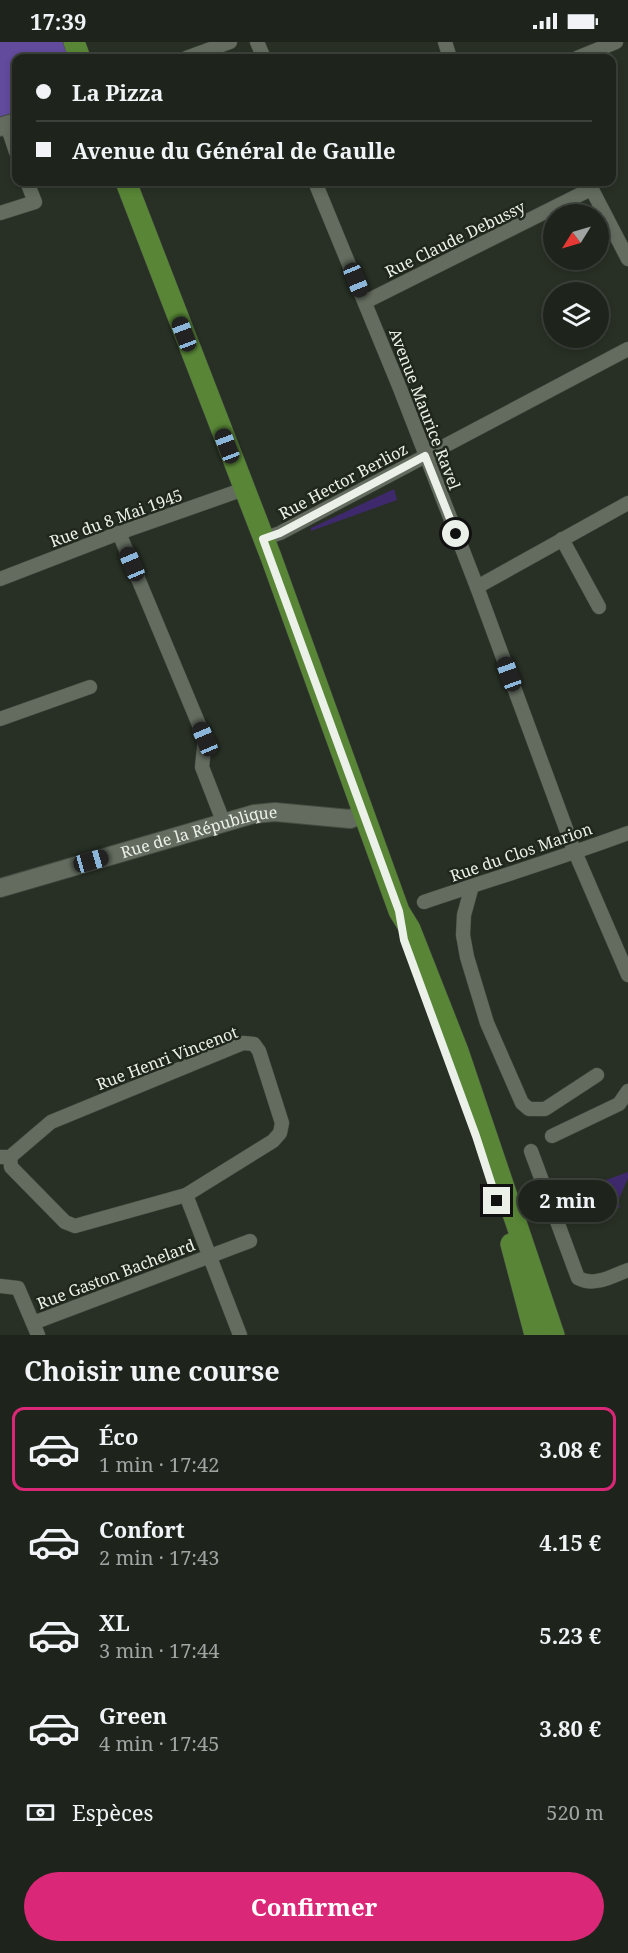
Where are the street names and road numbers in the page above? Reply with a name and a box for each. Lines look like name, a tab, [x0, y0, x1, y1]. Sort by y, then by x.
street label: Rue Claude Debussy	[381, 195, 530, 283]
street label: Avenue Maurice Ravel	[384, 325, 466, 493]
street label: Rue Hector Berlioz	[275, 438, 411, 524]
street label: Rue du 8 Mai 1945	[47, 484, 185, 552]
street label: Rue de la République	[118, 801, 278, 863]
street label: Rue du Clos Marion	[447, 817, 595, 887]
street label: Rue Henri Vincenot	[93, 1021, 241, 1095]
street label: Rue Gaston Bachelard	[34, 1234, 198, 1314]

